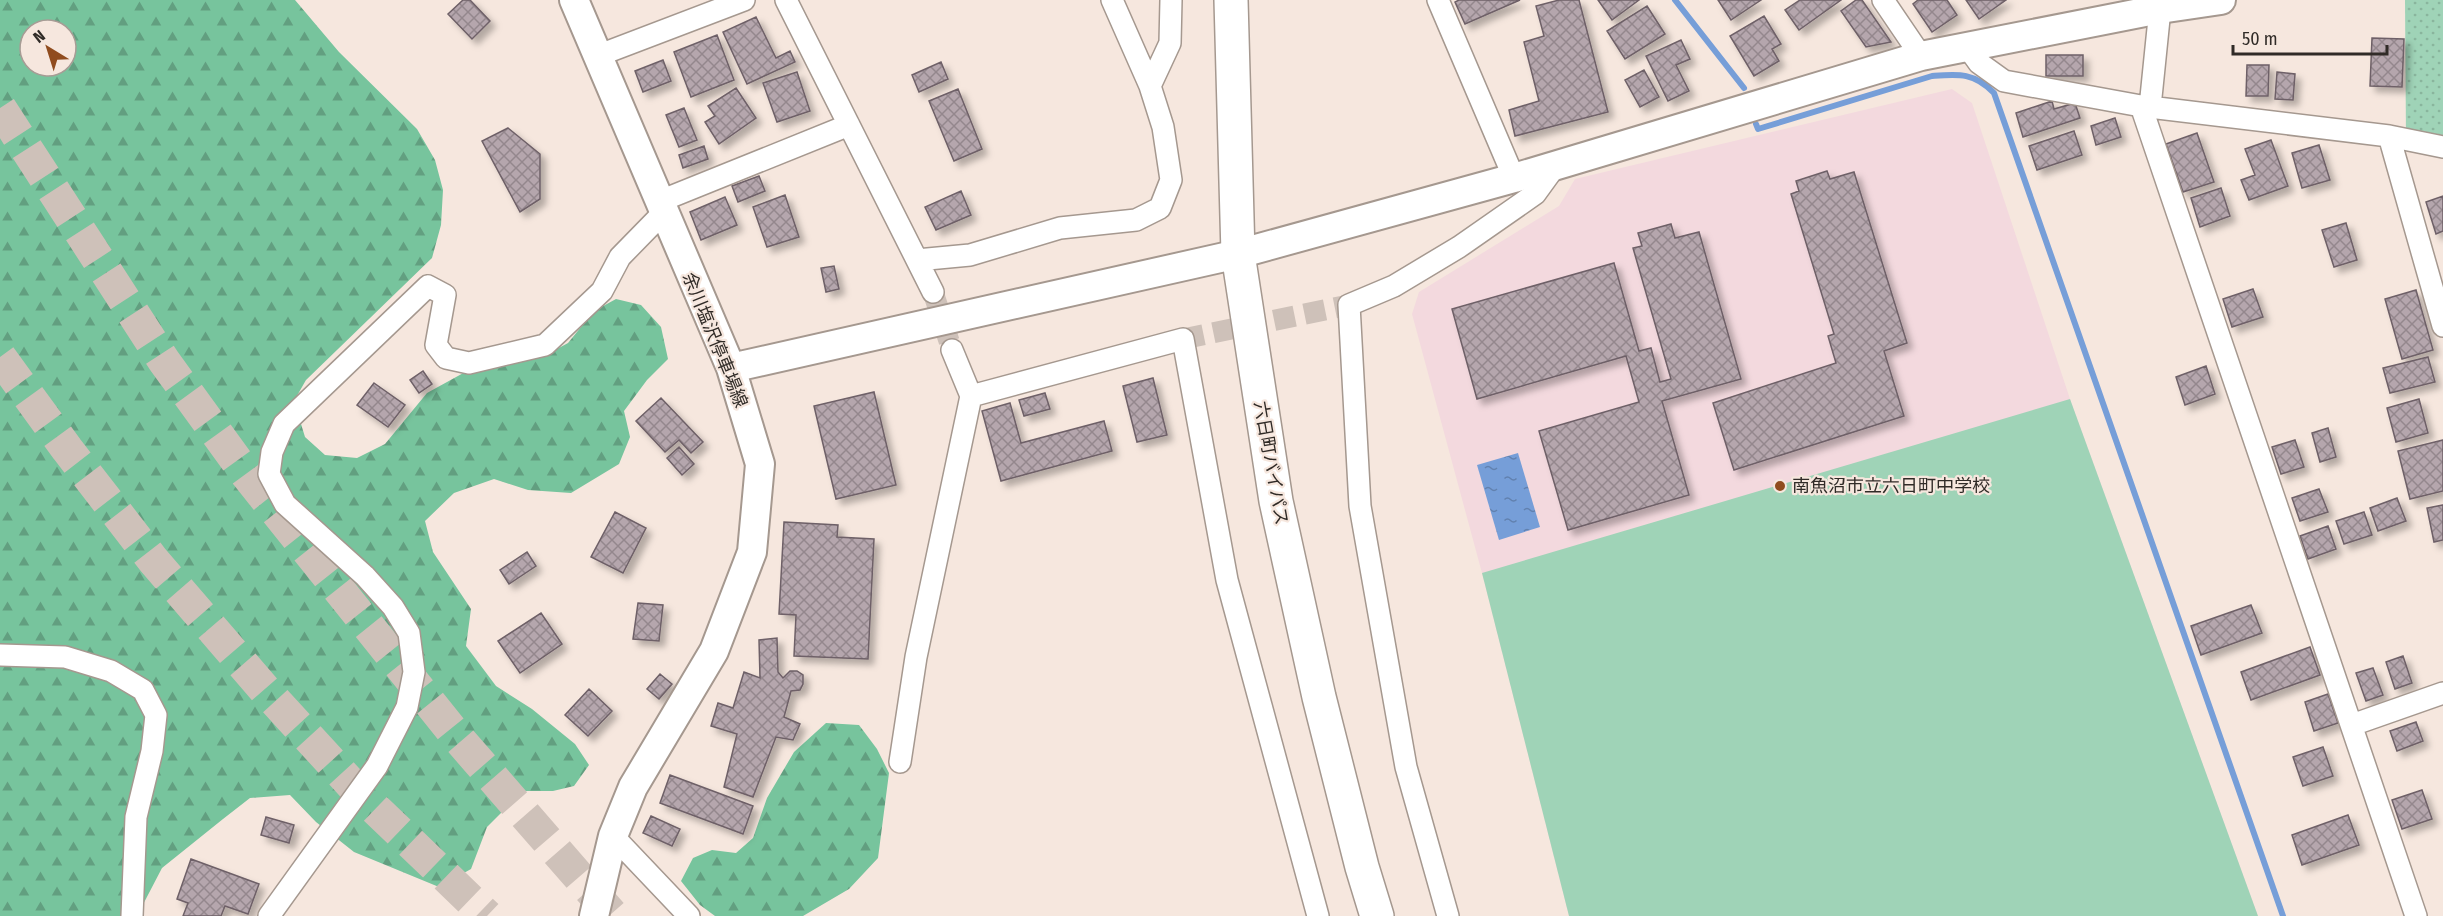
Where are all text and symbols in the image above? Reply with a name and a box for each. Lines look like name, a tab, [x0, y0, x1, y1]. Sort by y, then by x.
north arrow	[18, 18, 78, 78]
scale bar	[2233, 18, 2388, 56]
text: N	[29, 26, 49, 47]
text: 50 m	[2242, 28, 2278, 50]
street label: 余川塩沢停車場線	[678, 269, 752, 411]
street label: 六日町バイパス	[1249, 399, 1293, 527]
place label: 南魚沼市立六日町中学校	[1792, 475, 1990, 497]
marker: 南魚沼市立六日町中学校	[1773, 479, 1787, 493]

